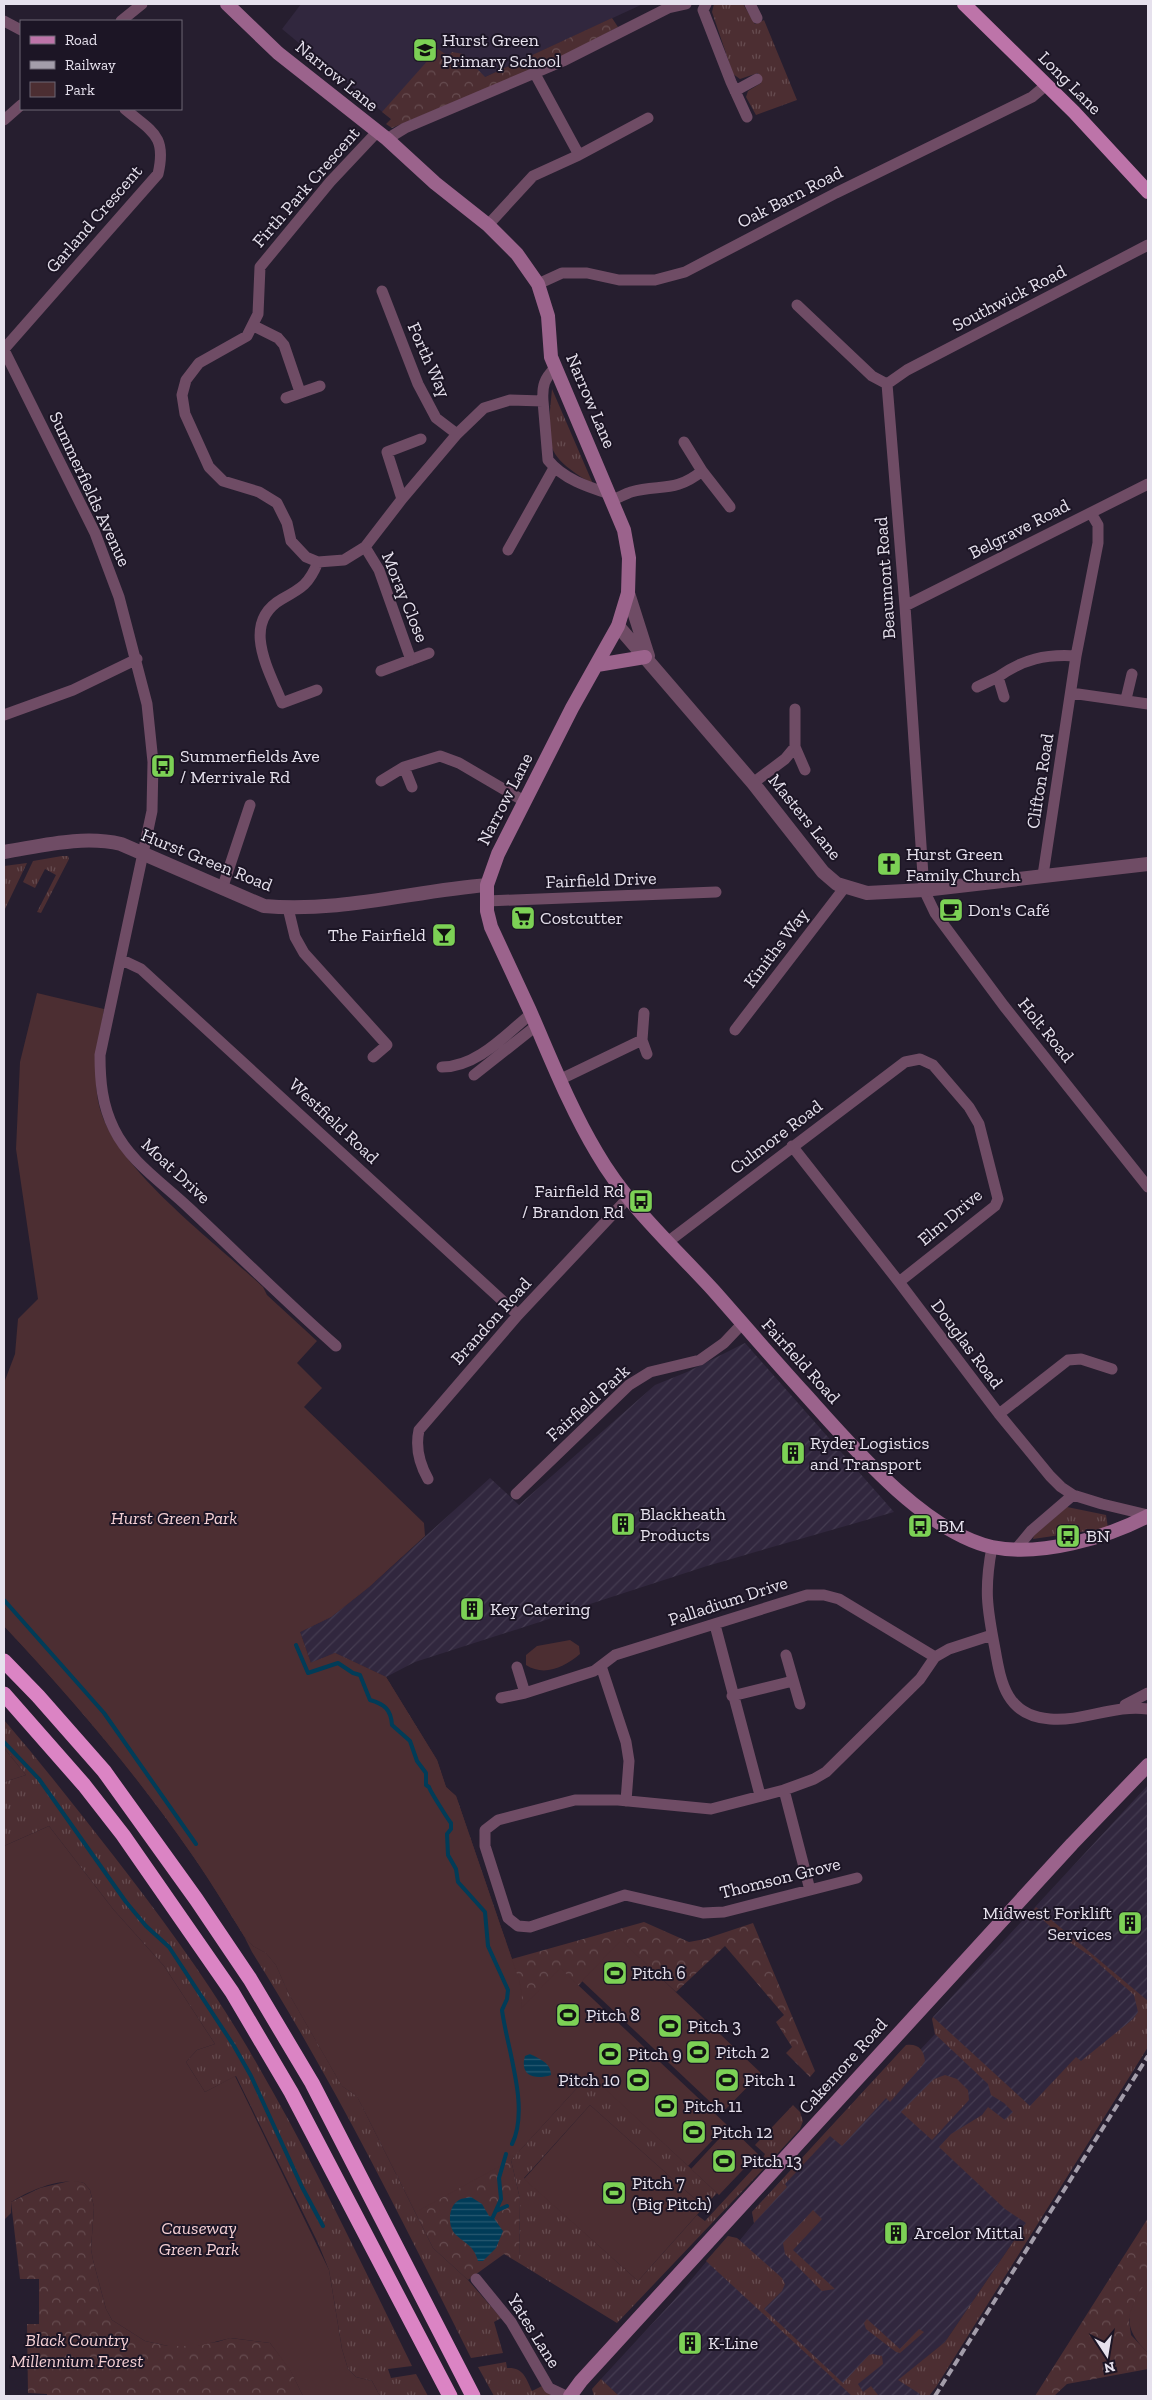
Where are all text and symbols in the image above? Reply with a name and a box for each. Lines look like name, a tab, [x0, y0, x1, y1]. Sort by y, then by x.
legend	[20, 20, 182, 110]
place label: Hurst Green Primary School	[442, 29, 561, 72]
text: Road	[65, 31, 98, 49]
street label: Narrow Lane	[291, 36, 383, 116]
school or university icon: Hurst Green Primary School	[412, 37, 438, 63]
street label: Long Lane	[1034, 47, 1106, 119]
text: Railway	[65, 56, 116, 74]
text: Park	[65, 81, 95, 99]
street label: Firth Park Crescent	[248, 122, 365, 252]
street label: Garland Crescent	[41, 160, 147, 277]
street label: Oak Barn Road	[734, 161, 847, 233]
street label: Southwick Road	[948, 260, 1070, 336]
street label: Forth Way	[403, 319, 456, 402]
street label: Narrow Lane	[561, 350, 621, 452]
street label: Summerfields Avenue	[44, 408, 136, 570]
street label: Belgrave Road	[965, 494, 1073, 564]
street label: Beaumont Road	[870, 516, 900, 640]
street label: Moray Close	[377, 549, 433, 645]
street label: Clifton Road	[1022, 732, 1058, 830]
place label: Summerfields Ave / Merrivale Rd	[180, 745, 320, 788]
street label: Narrow Lane	[472, 749, 538, 849]
bus stop icon: Summerfields Ave / Merrivale Rd	[150, 753, 176, 779]
street label: Masters Lane	[764, 770, 846, 864]
street label: Hurst Green Road	[138, 824, 276, 896]
place label: Hurst Green Family Church	[906, 843, 1020, 886]
church icon: Hurst Green Family Church	[876, 851, 902, 877]
street label: Fairfield Drive	[545, 867, 657, 893]
cafe icon: Don's Café	[938, 897, 964, 923]
place label: Don's Café	[968, 899, 1050, 921]
street label: Kiniths Way	[739, 903, 813, 992]
supermarket icon: Costcutter	[510, 905, 536, 931]
place label: Costcutter	[540, 907, 623, 929]
bar icon: The Fairfield	[431, 922, 457, 948]
place label: The Fairfield	[328, 924, 426, 946]
street label: Holt Road	[1013, 993, 1079, 1067]
street label: Westfield Road	[284, 1074, 384, 1168]
street label: Culmore Road	[725, 1095, 827, 1179]
street label: Moat Drive	[137, 1133, 215, 1209]
place label: Fairfield Rd / Brandon Rd	[522, 1180, 624, 1223]
street label: Elm Drive	[913, 1184, 987, 1250]
bus stop icon: Fairfield Rd / Brandon Rd	[628, 1188, 654, 1214]
street label: Brandon Road	[446, 1273, 536, 1369]
street label: Douglas Road	[926, 1295, 1008, 1393]
street label: Fairfield Road	[757, 1314, 845, 1408]
street label: Fairfield Park	[542, 1360, 635, 1446]
place label: Ryder Logistics and Transport	[810, 1432, 929, 1475]
building icon: Ryder Logistics and Transport	[780, 1440, 806, 1466]
place label: Blackheath Products	[640, 1503, 726, 1546]
park label: Hurst Green Park	[111, 1507, 237, 1529]
building icon: Blackheath Products	[610, 1511, 636, 1537]
bus stop icon: BM	[907, 1513, 933, 1539]
place label: BM	[938, 1515, 965, 1537]
bus stop icon: BN	[1055, 1523, 1081, 1549]
place label: BN	[1086, 1525, 1110, 1547]
street label: Palladium Drive	[666, 1571, 790, 1631]
building icon: Key Catering	[459, 1596, 485, 1622]
place label: Key Catering	[490, 1598, 591, 1620]
street label: Thomson Grove	[717, 1852, 843, 1904]
place label: Midwest Forklift Services	[983, 1902, 1112, 1945]
building icon: Midwest Forklift Services	[1117, 1910, 1143, 1936]
sports icon: Pitch 6	[602, 1960, 628, 1986]
place label: Pitch 6	[632, 1962, 686, 1984]
sports icon: Pitch 8	[555, 2002, 581, 2028]
place label: Pitch 8	[586, 2004, 640, 2026]
sports icon: Pitch 3	[657, 2013, 683, 2039]
street label: Cakemore Road	[794, 2013, 892, 2118]
place label: Pitch 3	[688, 2015, 741, 2037]
sports icon: Pitch 2	[685, 2039, 711, 2065]
sports icon: Pitch 9	[597, 2041, 623, 2067]
place label: Pitch 2	[716, 2041, 770, 2063]
place label: Pitch 9	[628, 2043, 682, 2065]
sports icon: Pitch 10	[625, 2067, 651, 2093]
sports icon: Pitch 1	[714, 2067, 740, 2093]
place label: Pitch 10	[558, 2069, 620, 2091]
place label: Pitch 1	[744, 2069, 795, 2091]
sports icon: Pitch 11	[653, 2093, 679, 2119]
place label: Pitch 11	[684, 2095, 742, 2117]
sports icon: Pitch 12	[681, 2119, 707, 2145]
place label: Pitch 12	[712, 2121, 773, 2143]
sports icon: Pitch 13	[711, 2148, 737, 2174]
place label: Pitch 13	[742, 2150, 802, 2172]
place label: Pitch 7 (Big Pitch)	[632, 2172, 712, 2215]
sports icon: Pitch 7 (Big Pitch)	[601, 2180, 627, 2206]
park label: Causeway Green Park	[159, 2217, 239, 2260]
building icon: Arcelor Mittal	[883, 2220, 909, 2246]
place label: Arcelor Mittal	[914, 2222, 1023, 2244]
street label: Yates Lane	[502, 2289, 565, 2372]
park label: Black Country Millennium Forest	[11, 2329, 143, 2372]
building icon: K-Line	[677, 2330, 703, 2356]
north arrow	[1082, 2330, 1132, 2380]
place label: K-Line	[708, 2332, 758, 2354]
text: N	[1102, 2358, 1117, 2377]

